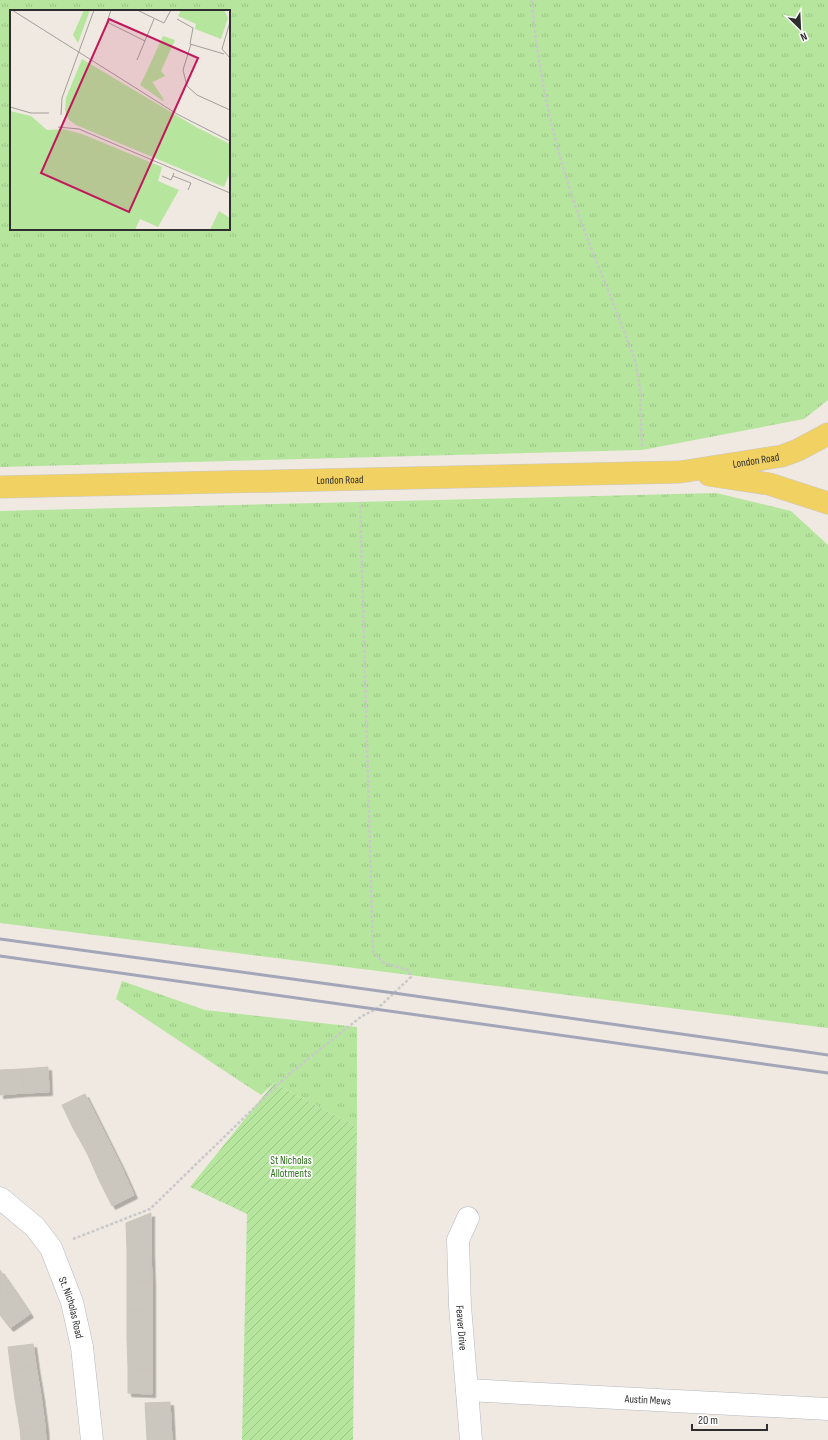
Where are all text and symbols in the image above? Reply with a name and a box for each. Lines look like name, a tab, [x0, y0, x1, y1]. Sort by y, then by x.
north arrow	[780, 8, 820, 48]
inset map	[10, 10, 230, 230]
text: N	[798, 30, 809, 44]
street label: London Road	[732, 450, 781, 470]
street label: London Road	[316, 472, 364, 487]
park label: St Nicholas Allotments	[270, 1154, 312, 1180]
street label: St. Nicholas Road	[56, 1275, 86, 1340]
street label: Feaver Drive	[453, 1305, 470, 1351]
street label: Austin Mews	[623, 1392, 671, 1407]
scale bar	[692, 1406, 767, 1432]
text: 20 m	[698, 1413, 718, 1428]

